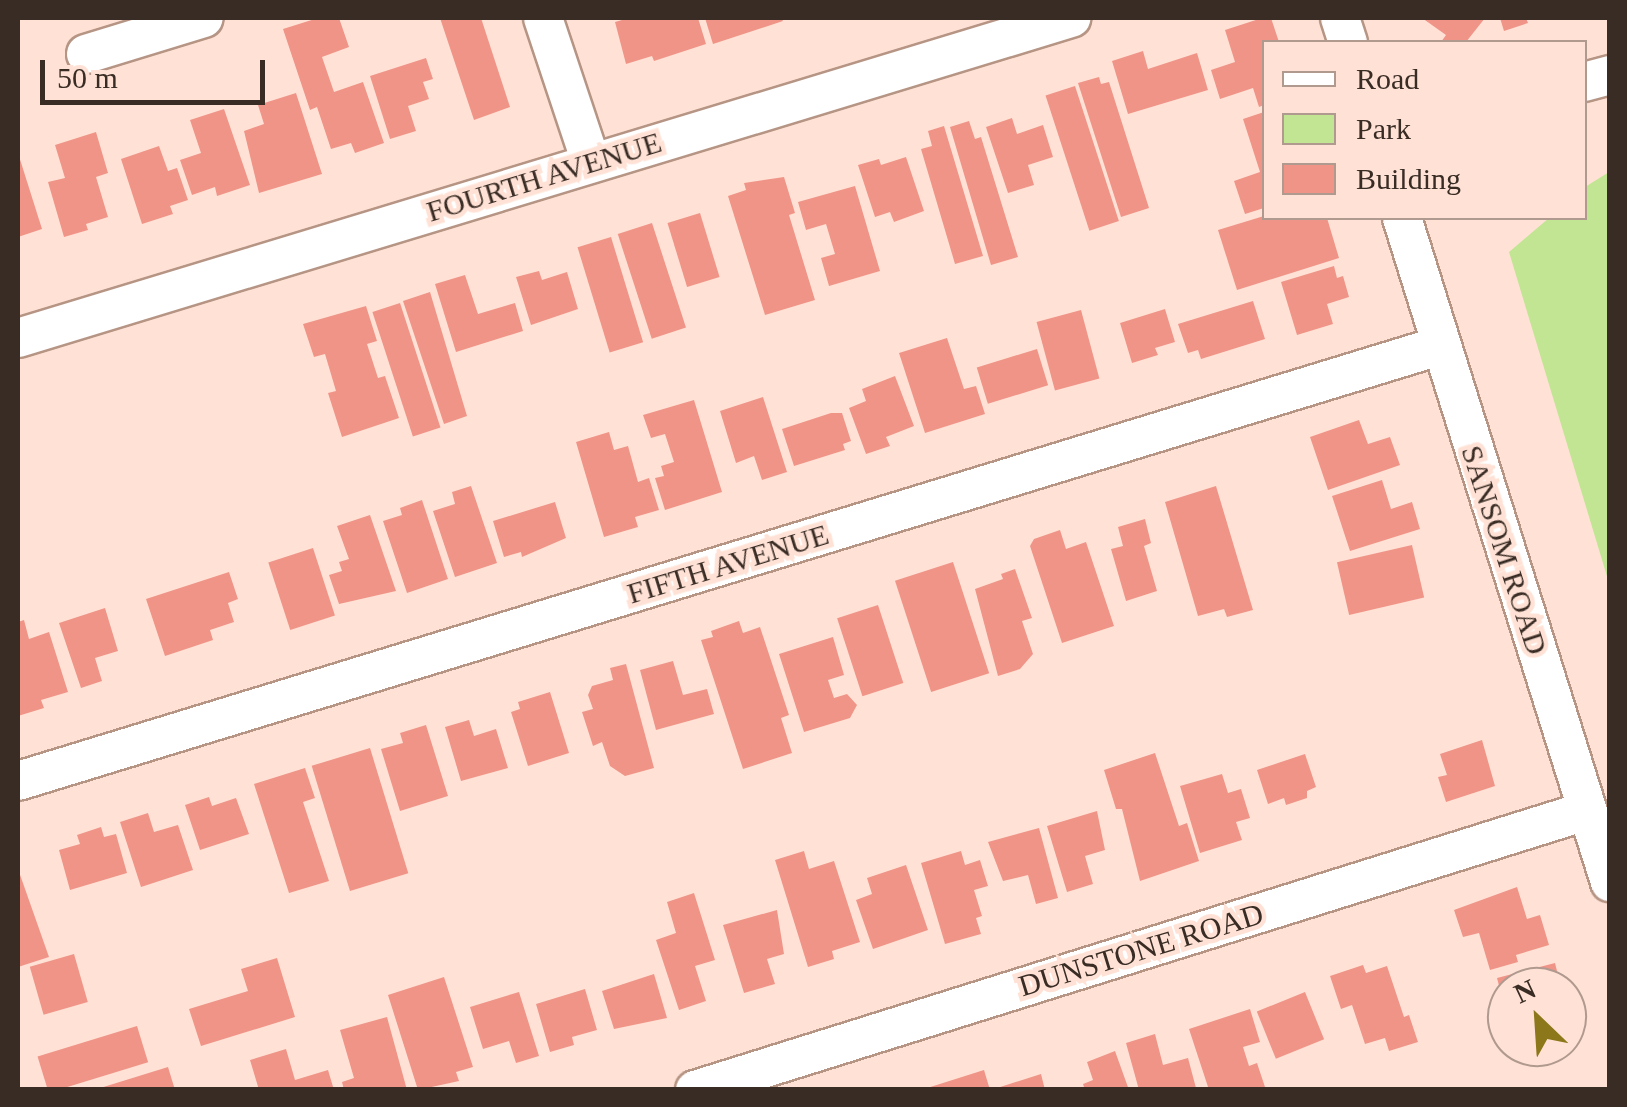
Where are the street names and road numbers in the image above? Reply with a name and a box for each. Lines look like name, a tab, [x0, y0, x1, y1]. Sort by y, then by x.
street label: FOURTH AVENUE	[422, 124, 666, 230]
street label: SANSOM ROAD	[1453, 441, 1555, 659]
street label: FIFTH AVENUE	[622, 516, 834, 612]
street label: DUNSTONE ROAD	[1014, 896, 1268, 1004]

